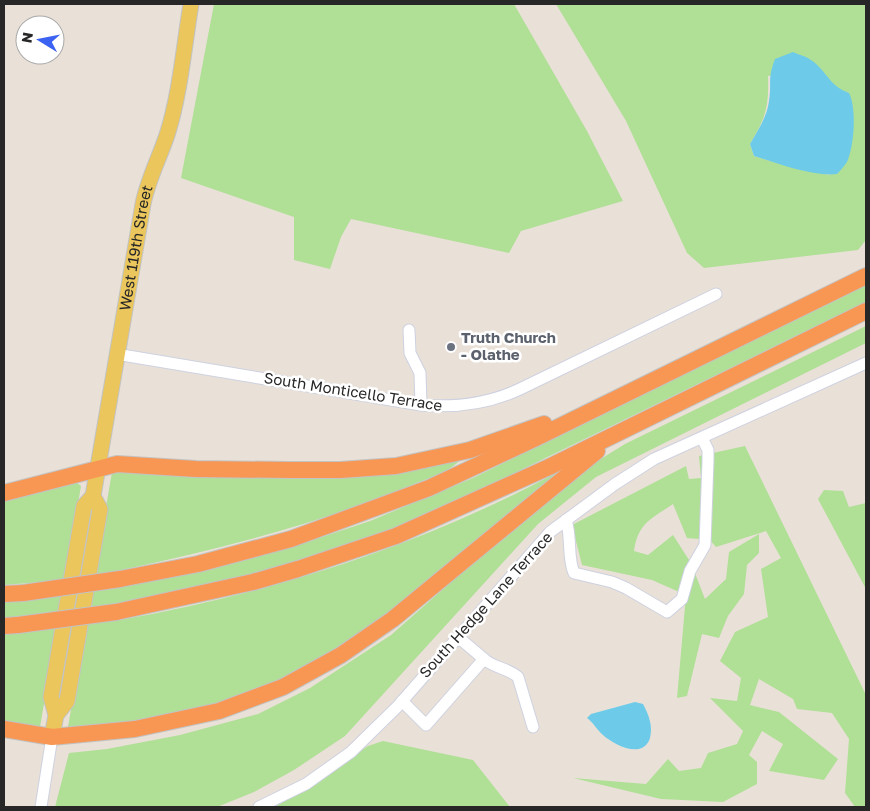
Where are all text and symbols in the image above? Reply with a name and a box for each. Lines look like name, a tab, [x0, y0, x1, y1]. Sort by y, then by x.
north arrow	[15, 15, 65, 65]
text: N	[17, 31, 36, 44]
street label: West 119th Street	[115, 183, 156, 312]
place label: Truth Church - Olathe	[461, 328, 556, 363]
marker: Truth Church - Olathe	[445, 341, 457, 353]
street label: South Monticello Terrace	[263, 368, 444, 414]
street label: South Hedge Lane Terrace	[415, 527, 556, 681]

